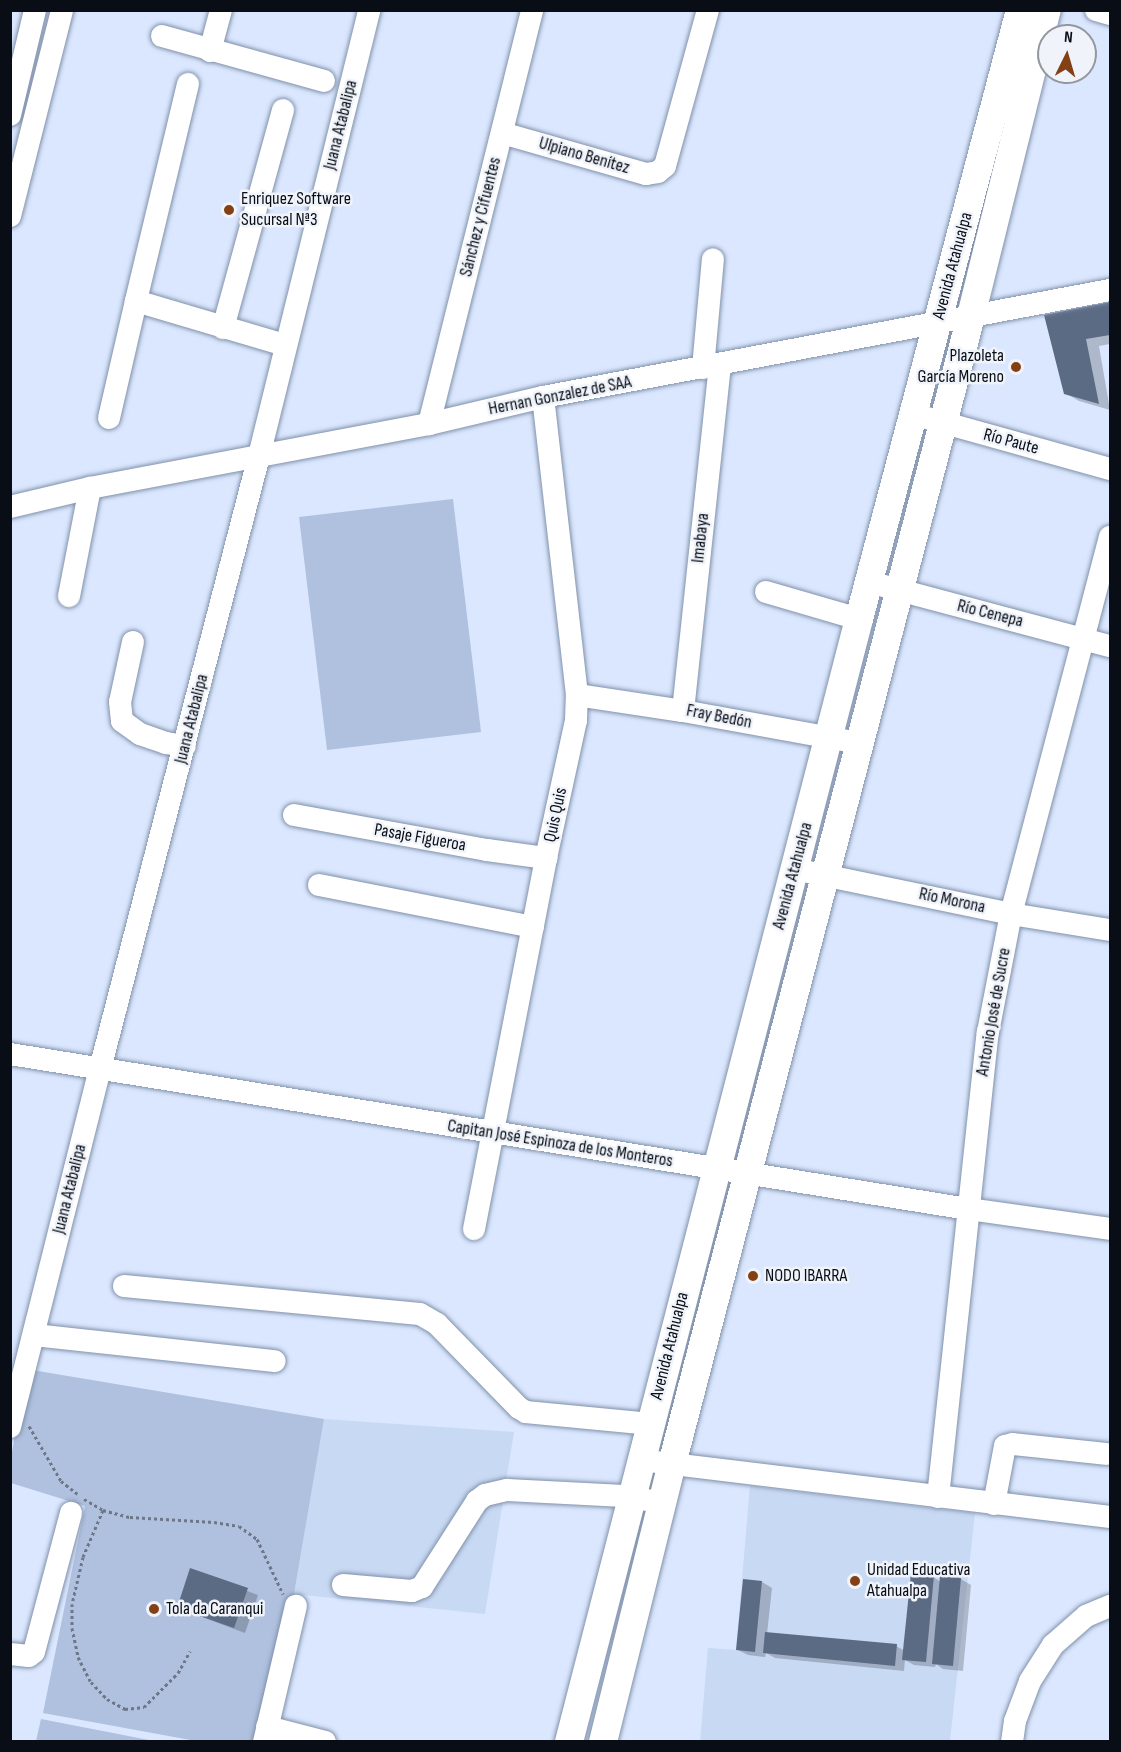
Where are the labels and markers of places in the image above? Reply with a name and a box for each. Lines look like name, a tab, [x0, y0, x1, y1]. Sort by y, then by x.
place label: Enriquez Software Sucursal Nª3	[241, 189, 351, 232]
marker: Enriquez Software Sucursal Nª3	[222, 203, 236, 217]
place label: Plazoleta García Moreno	[918, 346, 1004, 388]
marker: Plazoleta García Moreno	[1009, 360, 1023, 374]
place label: NODO IBARRA	[765, 1265, 847, 1287]
marker: NODO IBARRA	[746, 1269, 760, 1283]
place label: Unidad Educativa Atahualpa	[867, 1560, 970, 1602]
marker: Unidad Educativa Atahualpa	[848, 1574, 862, 1588]
place label: Tola da Caranqui	[166, 1598, 263, 1620]
marker: Tola da Caranqui	[147, 1602, 161, 1616]

